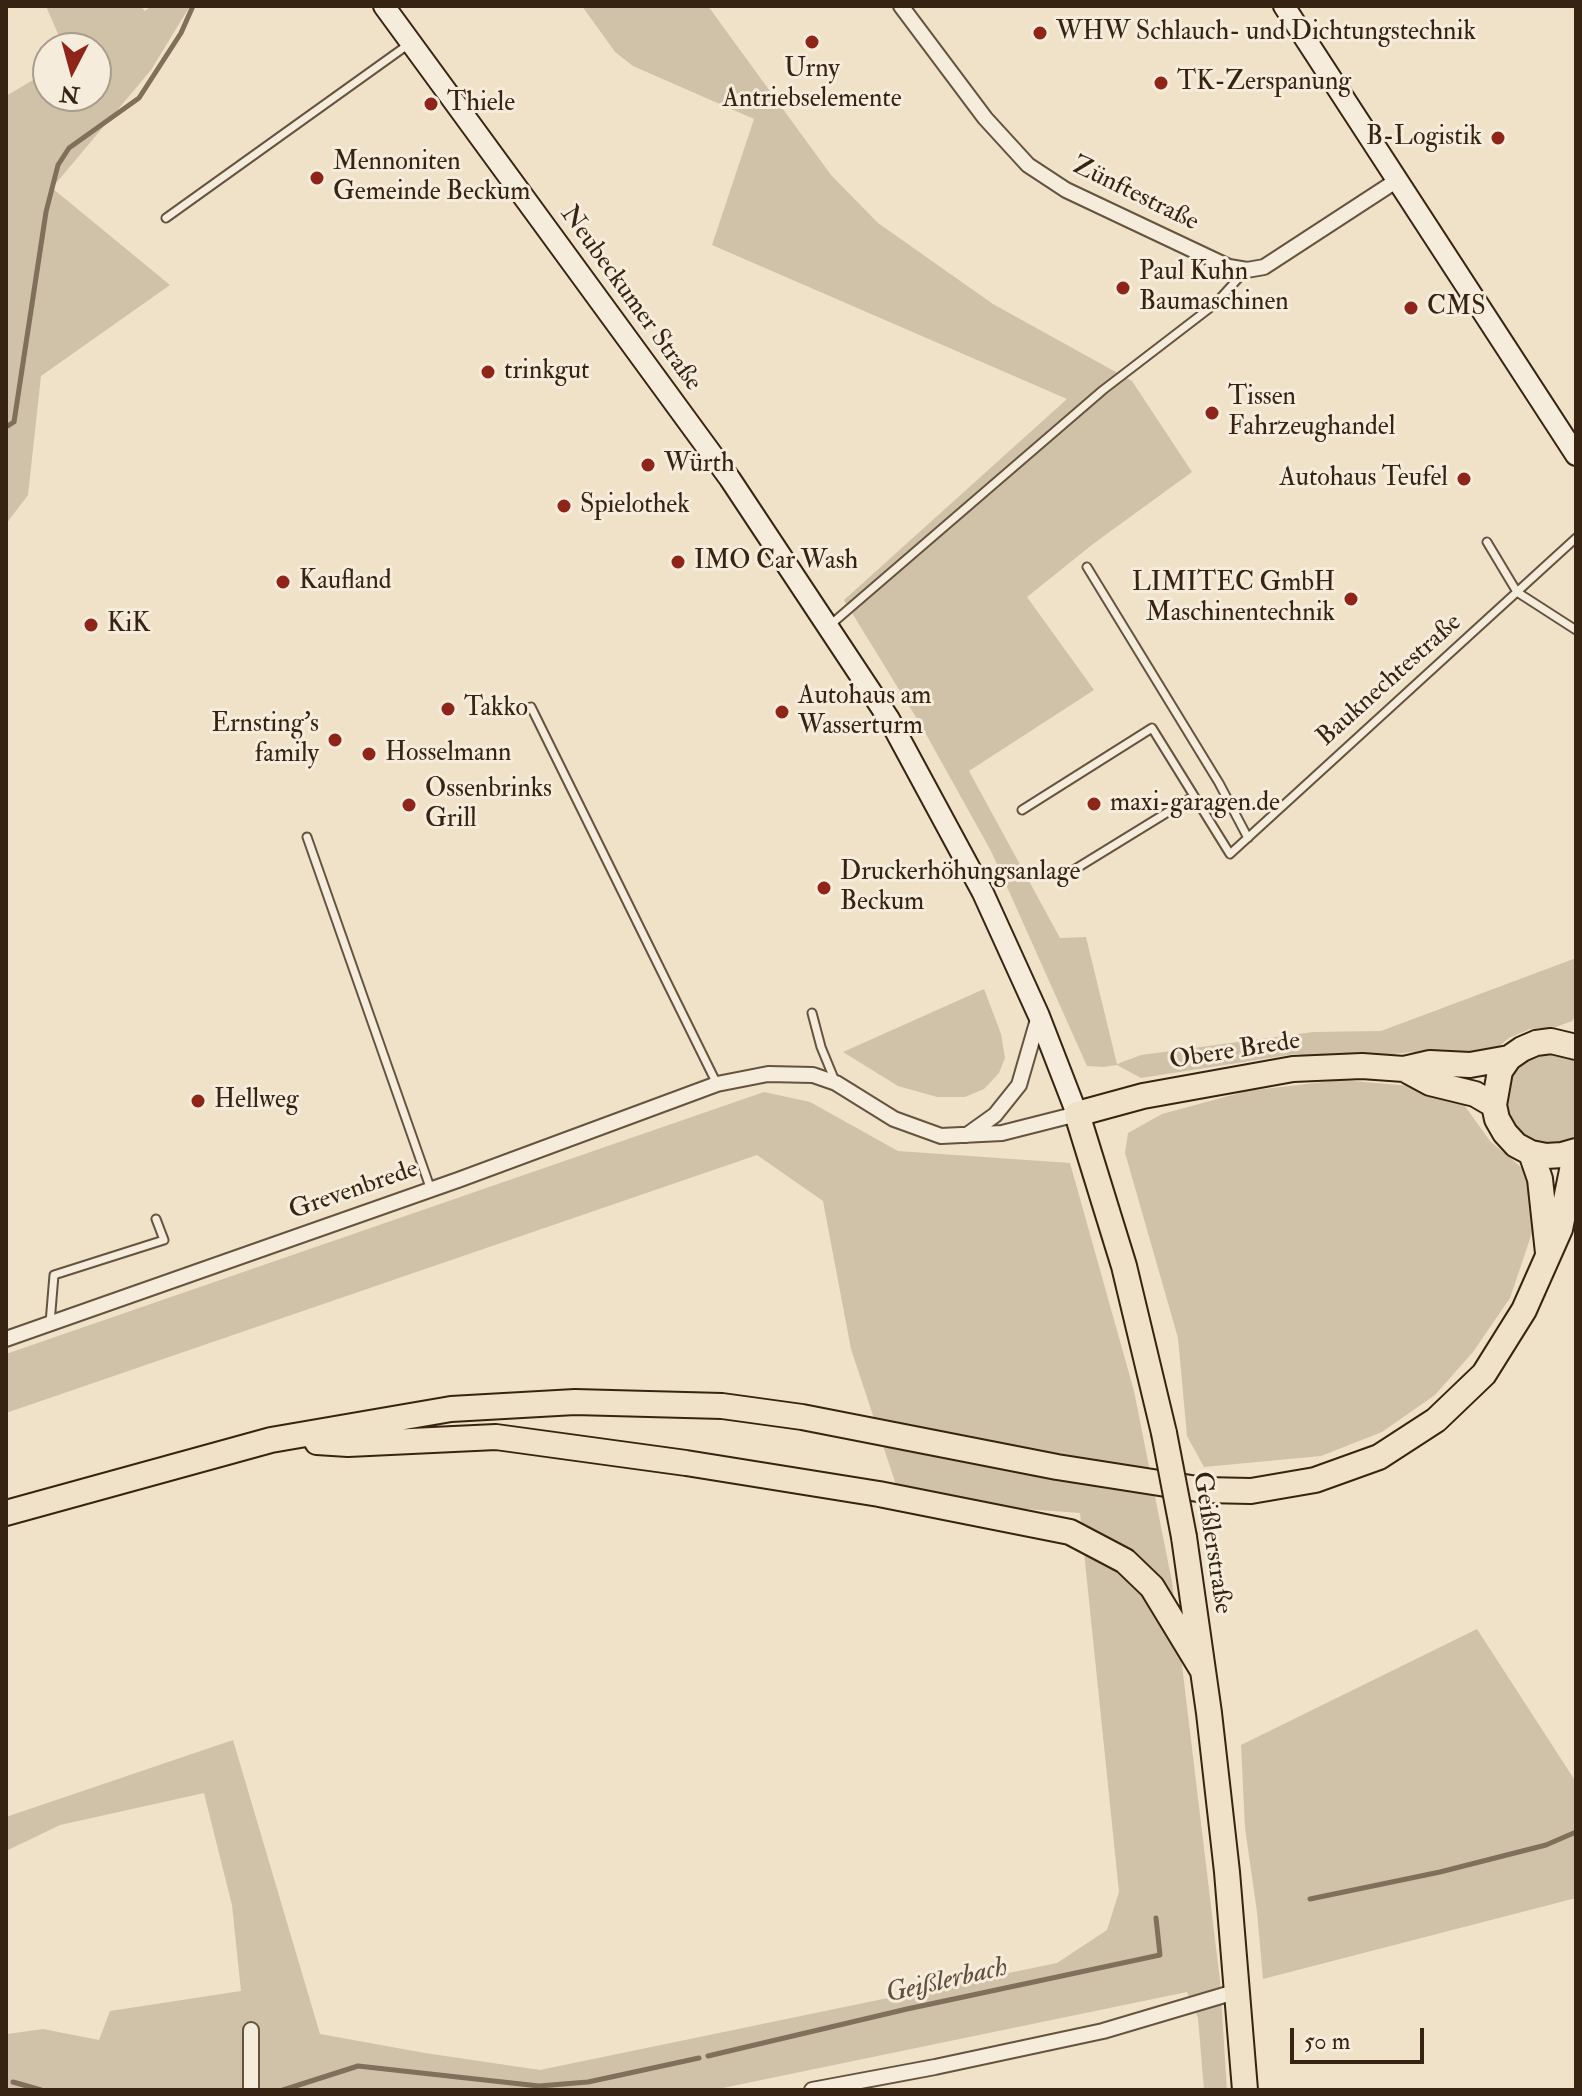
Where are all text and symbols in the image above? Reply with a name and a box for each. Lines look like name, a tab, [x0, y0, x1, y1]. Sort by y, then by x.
place label: WHW Schlauch- und Dichtungstechnik	[1056, 17, 1476, 49]
marker: WHW Schlauch- und Dichtungstechnik	[1031, 24, 1049, 42]
north arrow	[32, 32, 112, 112]
marker: Urny Antriebselemente	[803, 33, 821, 51]
place label: Urny Antriebselemente	[722, 54, 902, 116]
place label: TK-Zerspanung	[1177, 67, 1351, 99]
marker: TK-Zerspanung	[1152, 74, 1170, 92]
text: N	[58, 79, 81, 109]
place label: Thiele	[447, 88, 515, 120]
marker: Thiele	[422, 95, 440, 113]
place label: B-Logistik	[1366, 122, 1482, 154]
marker: B-Logistik	[1489, 129, 1507, 147]
place label: Mennoniten Gemeinde Beckum	[333, 147, 530, 208]
street label: Zünftestraße	[1067, 151, 1203, 239]
marker: Mennoniten Gemeinde Beckum	[308, 169, 326, 187]
street label: Neubeckumer Straße	[552, 200, 708, 398]
place label: Paul Kuhn Baumaschinen	[1139, 257, 1289, 318]
marker: Paul Kuhn Baumaschinen	[1114, 279, 1132, 297]
place label: CMS	[1427, 292, 1486, 324]
marker: CMS	[1402, 299, 1420, 317]
place label: trinkgut	[504, 356, 590, 388]
marker: trinkgut	[479, 363, 497, 381]
place label: Tissen Fahrzeughandel	[1228, 382, 1395, 444]
marker: Tissen Fahrzeughandel	[1203, 404, 1221, 422]
place label: Würth	[664, 449, 735, 481]
marker: Würth	[639, 456, 657, 474]
place label: Autohaus Teufel	[1279, 463, 1448, 495]
marker: Autohaus Teufel	[1455, 470, 1473, 488]
place label: Spielothek	[580, 490, 690, 522]
marker: Spielothek	[555, 497, 573, 515]
place label: IMO Car Wash	[694, 546, 858, 578]
marker: IMO Car Wash	[669, 553, 687, 571]
place label: Kaufland	[299, 566, 392, 598]
place label: LIMITEC GmbH Maschinentechnik	[1132, 568, 1335, 630]
marker: Kaufland	[274, 573, 292, 591]
marker: LIMITEC GmbH Maschinentechnik	[1342, 590, 1360, 608]
street label: Bauknechtestraße	[1311, 608, 1469, 754]
place label: KiK	[107, 609, 150, 641]
marker: KiK	[82, 616, 100, 634]
place label: Autohaus am Wasserturm	[798, 681, 932, 742]
place label: Takko	[464, 693, 528, 725]
marker: Takko	[439, 700, 457, 718]
marker: Autohaus am Wasserturm	[773, 703, 791, 721]
place label: Ernsting's family	[211, 709, 319, 770]
marker: Ernsting's family	[326, 731, 344, 749]
place label: Hosselmann	[385, 738, 512, 770]
marker: Hosselmann	[360, 745, 378, 763]
place label: Ossenbrinks Grill	[425, 774, 552, 836]
place label: maxi-garagen.de	[1110, 788, 1280, 820]
marker: maxi-garagen.de	[1085, 795, 1103, 813]
marker: Ossenbrinks Grill	[400, 796, 418, 814]
place label: Druckerhöhungsanlage Beckum	[840, 857, 1080, 918]
marker: Druckerhöhungsanlage Beckum	[815, 879, 833, 897]
street label: Obere Brede	[1167, 1026, 1303, 1078]
place label: Hellweg	[214, 1085, 299, 1117]
marker: Hellweg	[189, 1092, 207, 1110]
street label: Grevenbrede	[285, 1154, 423, 1228]
street label: Geißlerstraße	[1184, 1470, 1238, 1616]
water label: Geißlerbach	[883, 1952, 1011, 2012]
scale bar	[1294, 2012, 1428, 2062]
text: 50 m	[1304, 2026, 1350, 2057]

